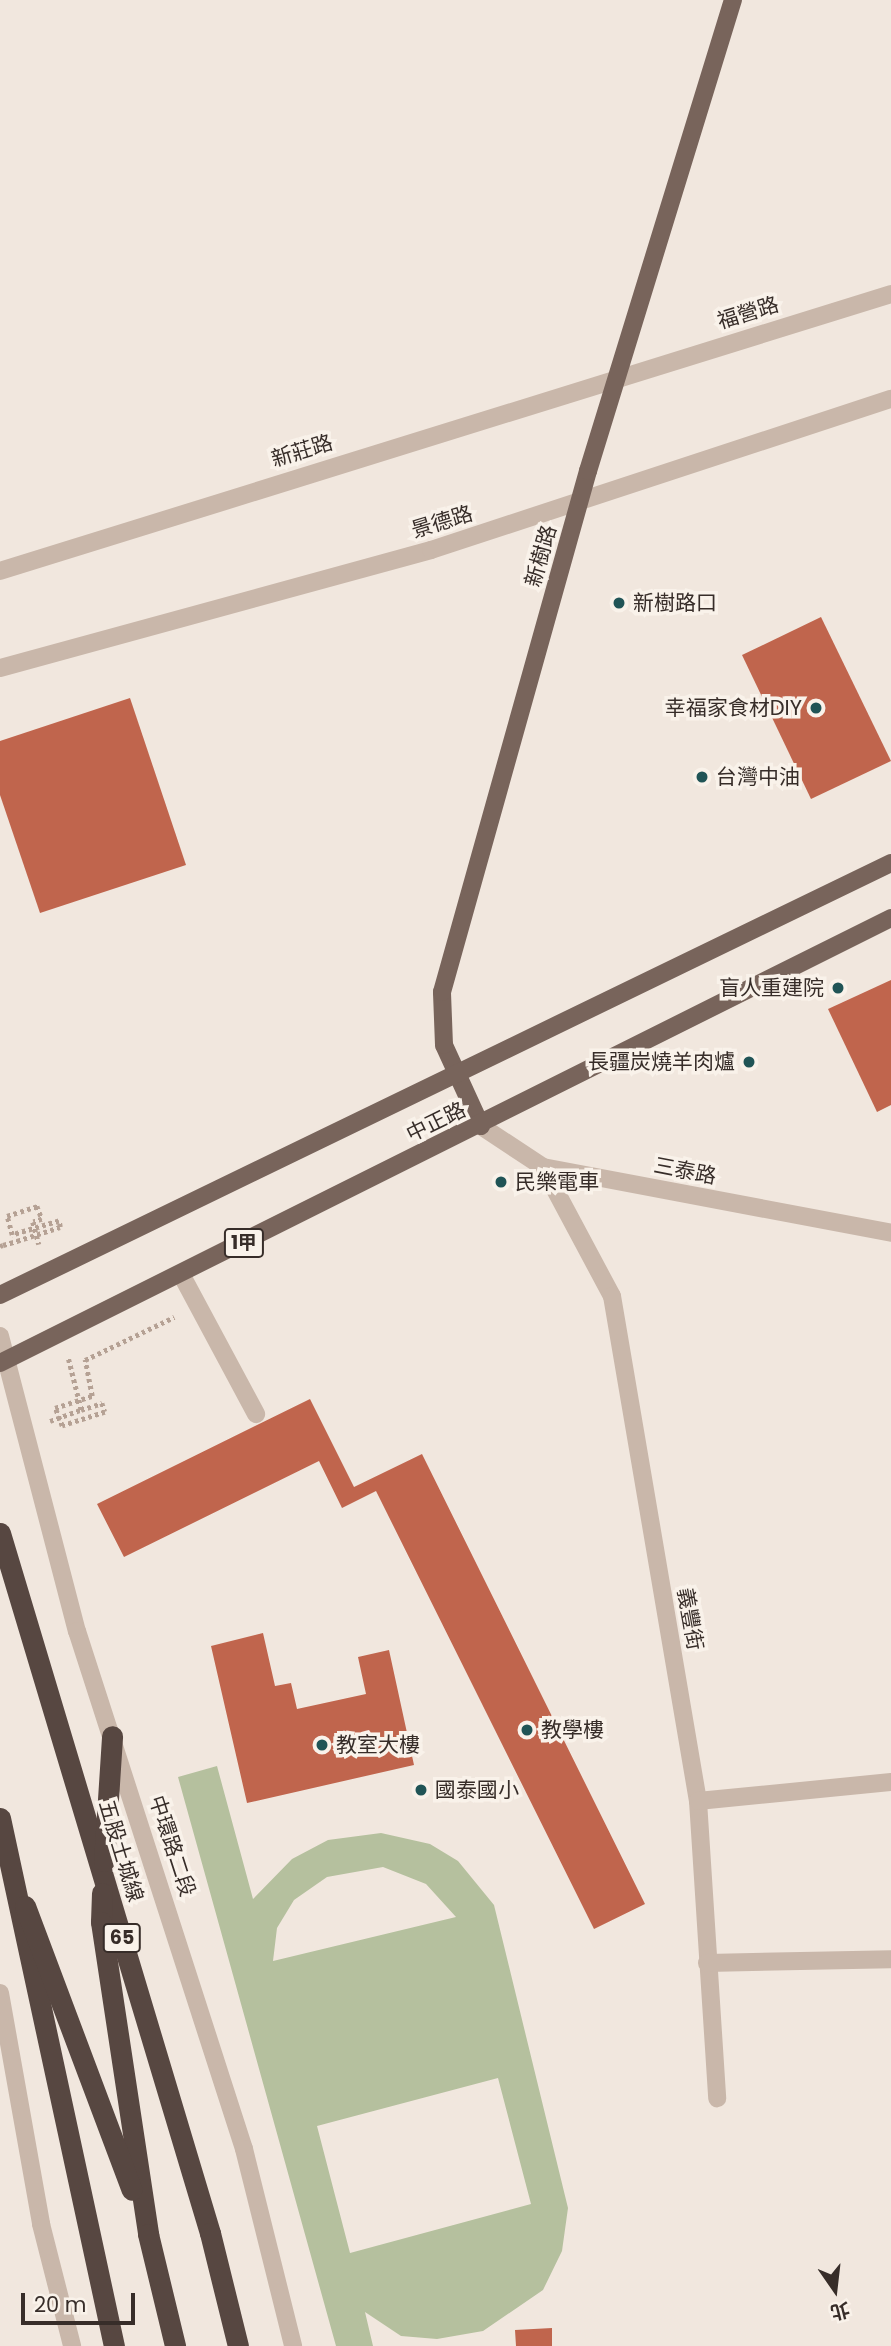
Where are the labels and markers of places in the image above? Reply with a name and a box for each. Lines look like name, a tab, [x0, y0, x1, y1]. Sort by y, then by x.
place label: 新樹路口	[633, 590, 717, 616]
marker: 新樹路口	[611, 595, 627, 611]
place label: 幸福家食材DIY	[665, 695, 802, 721]
marker: 幸福家食材DIY	[808, 700, 824, 716]
place label: 台灣中油	[716, 764, 800, 790]
marker: 台灣中油	[694, 769, 710, 785]
place label: 盲人重建院	[719, 975, 824, 1001]
marker: 盲人重建院	[830, 980, 846, 996]
place label: 長疆炭燒羊肉爐	[588, 1049, 735, 1075]
marker: 長疆炭燒羊肉爐	[741, 1054, 757, 1070]
place label: 民樂電車	[515, 1169, 599, 1195]
marker: 民樂電車	[493, 1174, 509, 1190]
place label: 教學樓	[541, 1717, 604, 1743]
marker: 教學樓	[519, 1722, 535, 1738]
place label: 教室大樓	[336, 1732, 420, 1758]
marker: 教室大樓	[314, 1737, 330, 1753]
place label: 國泰國小	[435, 1777, 519, 1803]
marker: 國泰國小	[413, 1782, 429, 1798]

